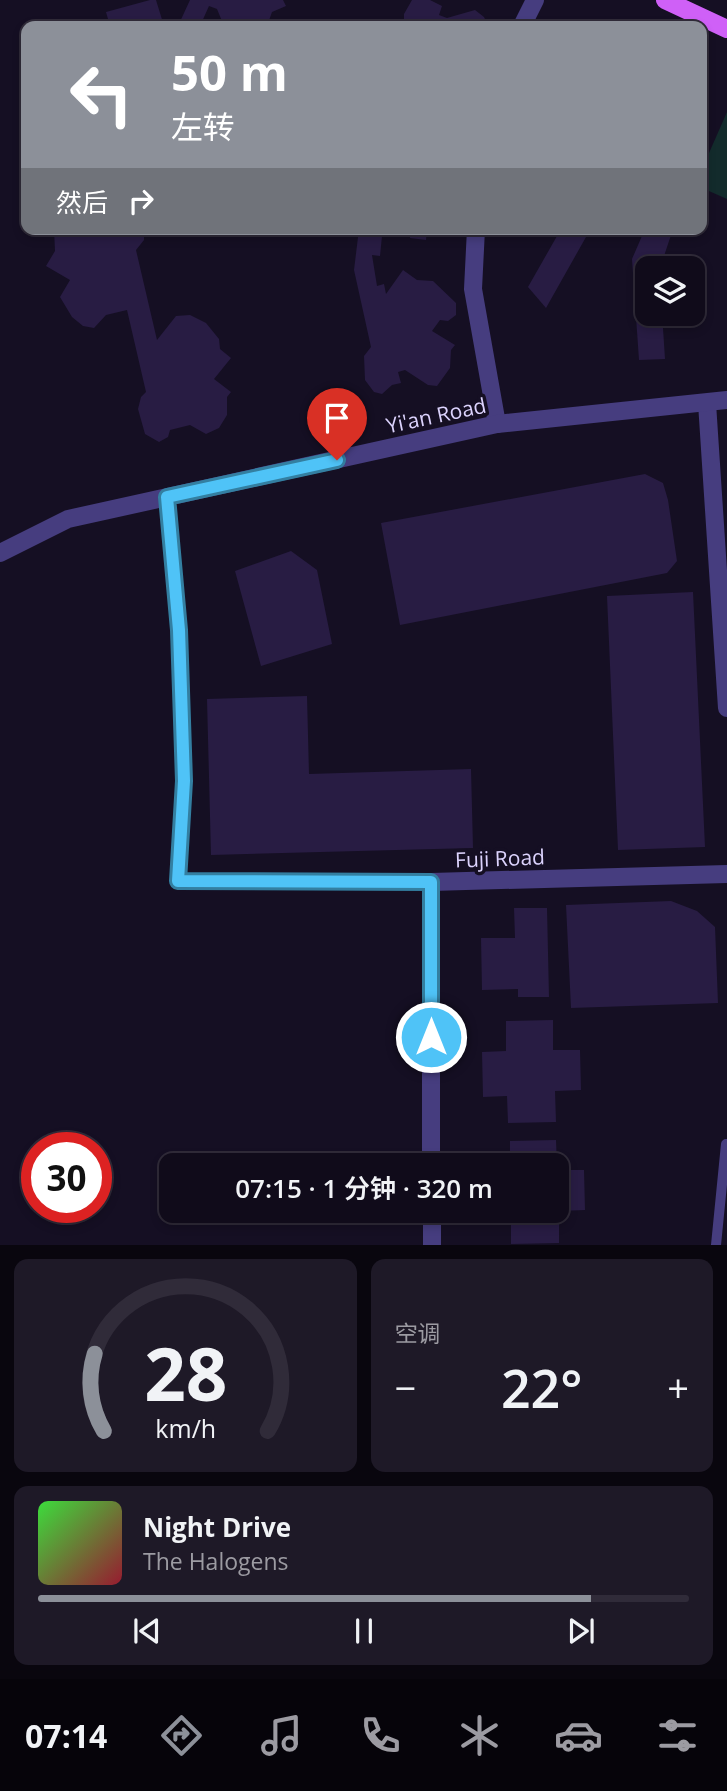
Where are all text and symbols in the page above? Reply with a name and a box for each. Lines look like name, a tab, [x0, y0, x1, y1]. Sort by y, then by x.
text: 50 m	[171, 39, 288, 105]
icon: left	[56, 49, 147, 140]
text: 左转	[171, 105, 235, 148]
icon: right	[122, 182, 160, 220]
text: 然后	[56, 184, 108, 220]
map controls	[635, 256, 705, 326]
button: layers	[635, 256, 705, 326]
pin	[307, 388, 367, 460]
street label: Yi'an Road	[383, 391, 489, 439]
icon: arrive	[318, 399, 356, 437]
street label: Fuji Road	[455, 842, 545, 874]
position arrow	[394, 1000, 468, 1074]
speed limit sign: 30	[21, 1132, 112, 1223]
text: 07:15 · 1 分钟 · 320 m	[235, 1170, 493, 1206]
text: 空调	[395, 1317, 441, 1349]
text: 28	[144, 1324, 227, 1423]
text: 22°	[501, 1352, 583, 1423]
text: −	[395, 1361, 416, 1413]
text: +	[667, 1361, 689, 1413]
text: km/h	[155, 1411, 216, 1445]
text: Night Drive	[143, 1509, 291, 1545]
text: The Halogens	[143, 1545, 289, 1577]
icon: previous	[128, 1612, 166, 1650]
icon: pause	[345, 1612, 383, 1650]
icon: next	[562, 1612, 600, 1650]
icon: directions	[157, 1711, 206, 1760]
icon: music	[257, 1711, 306, 1760]
icon: phone	[356, 1711, 405, 1760]
icon: climate	[455, 1711, 504, 1760]
icon: car	[554, 1711, 603, 1760]
icon: filters	[653, 1711, 702, 1760]
text: 07:14	[25, 1714, 107, 1757]

